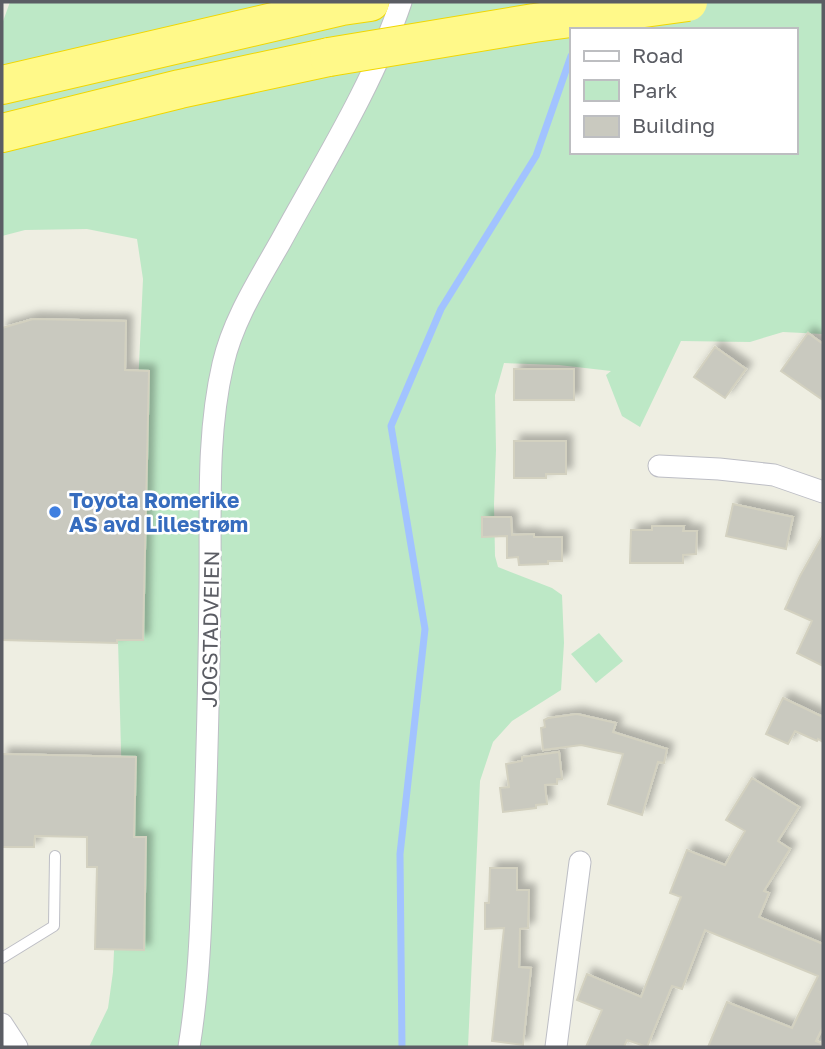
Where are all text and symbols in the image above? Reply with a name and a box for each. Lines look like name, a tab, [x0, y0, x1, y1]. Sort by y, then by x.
legend	[570, 28, 797, 154]
text: Road	[632, 42, 683, 68]
text: Park	[632, 77, 678, 103]
text: Building	[632, 112, 715, 138]
place label: Toyota Romerike AS avd Lillestrøm	[69, 487, 248, 537]
marker: Toyota Romerike AS avd Lillestrøm	[47, 504, 63, 520]
street label: JOGSTADVEIEN	[196, 550, 224, 708]

